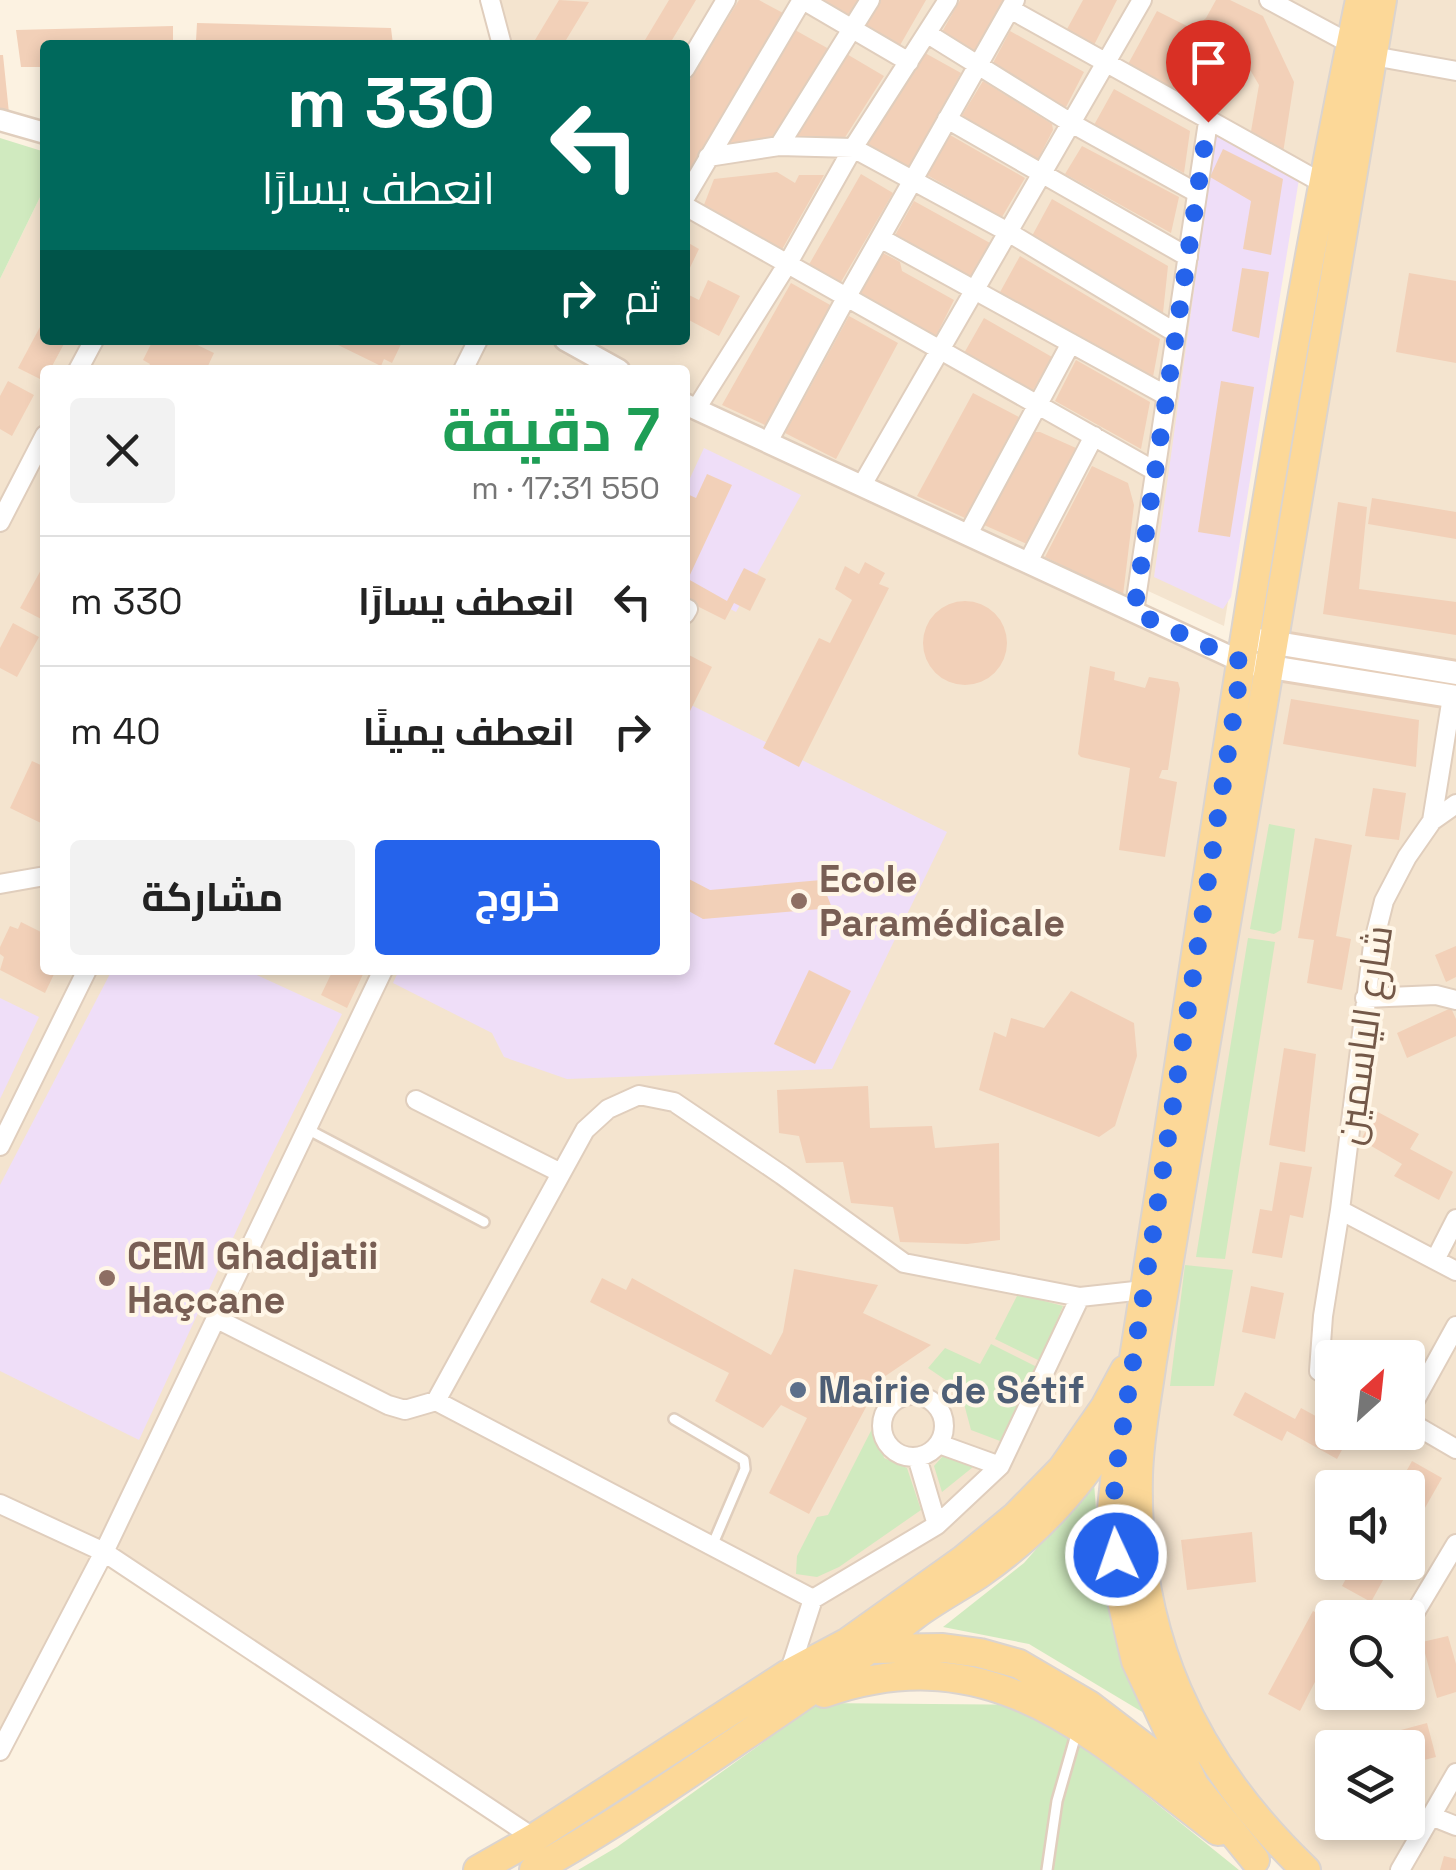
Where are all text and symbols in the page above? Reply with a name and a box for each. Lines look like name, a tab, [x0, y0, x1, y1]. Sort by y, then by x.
pin	[1166, 20, 1251, 123]
icon: arrive	[1181, 35, 1236, 90]
text: 330 m	[287, 58, 495, 147]
icon: left	[530, 80, 660, 210]
text: انعطف يسارًا	[262, 160, 495, 217]
icon: right	[550, 270, 605, 325]
text: ثم	[625, 275, 660, 323]
text: 7 دقيقة	[442, 392, 660, 469]
button: close	[70, 398, 175, 503]
text: 550 m · 17:31	[471, 468, 660, 508]
icon: left	[605, 574, 660, 629]
text: 330 m	[70, 577, 183, 625]
text: انعطف يسارًا	[358, 578, 575, 626]
icon: right	[605, 704, 660, 759]
text: 40 m	[70, 707, 161, 755]
text: انعطف يمينًا	[363, 708, 575, 756]
button: مشاركة	[70, 840, 355, 955]
button: خروج	[375, 840, 660, 955]
place label: Ecole Paramédicale	[819, 855, 1065, 947]
marker: Ecole Paramédicale	[788, 890, 810, 912]
street label: شارع الياسمين	[1325, 922, 1404, 1148]
place label: CEM Ghadjatii Haçcane	[127, 1232, 378, 1324]
marker: CEM Ghadjatii Haçcane	[96, 1267, 118, 1289]
north arrow	[1315, 1340, 1425, 1450]
map controls	[1315, 1340, 1425, 1840]
place label: Mairie de Sétif	[818, 1366, 1085, 1414]
marker: Mairie de Sétif	[787, 1379, 809, 1401]
button: sound	[1315, 1470, 1425, 1580]
position arrow	[1064, 1503, 1168, 1607]
button: search	[1315, 1600, 1425, 1710]
button: layers	[1315, 1730, 1425, 1840]

